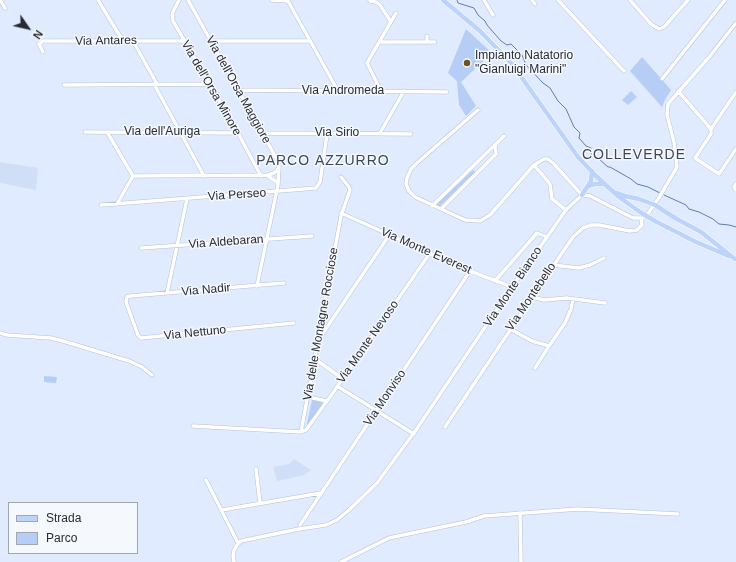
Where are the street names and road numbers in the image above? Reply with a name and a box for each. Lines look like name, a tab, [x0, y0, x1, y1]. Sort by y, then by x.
street label: Via Antares	[75, 33, 137, 49]
street label: Via dell'Orsa Maggiore	[202, 34, 274, 146]
street label: Via dell'Orsa Minore	[178, 38, 244, 138]
street label: Via Andromeda	[302, 84, 384, 98]
street label: Via dell'Auriga	[124, 125, 200, 139]
street label: Via Sirio	[315, 126, 359, 140]
street label: Via Perseo	[207, 186, 267, 204]
street label: Via Monte Everest	[378, 225, 474, 277]
street label: Via Aldebaran	[188, 232, 264, 252]
street label: Via Monte Bianco	[481, 244, 545, 330]
street label: Via delle Montagne Rocciose	[300, 246, 342, 402]
street label: Via Montebello	[503, 260, 559, 334]
street label: Via Nadir	[181, 281, 231, 299]
street label: Via Monte Nevoso	[334, 298, 402, 386]
street label: Via Nettuno	[163, 323, 227, 343]
street label: Via Monviso	[361, 367, 409, 429]

